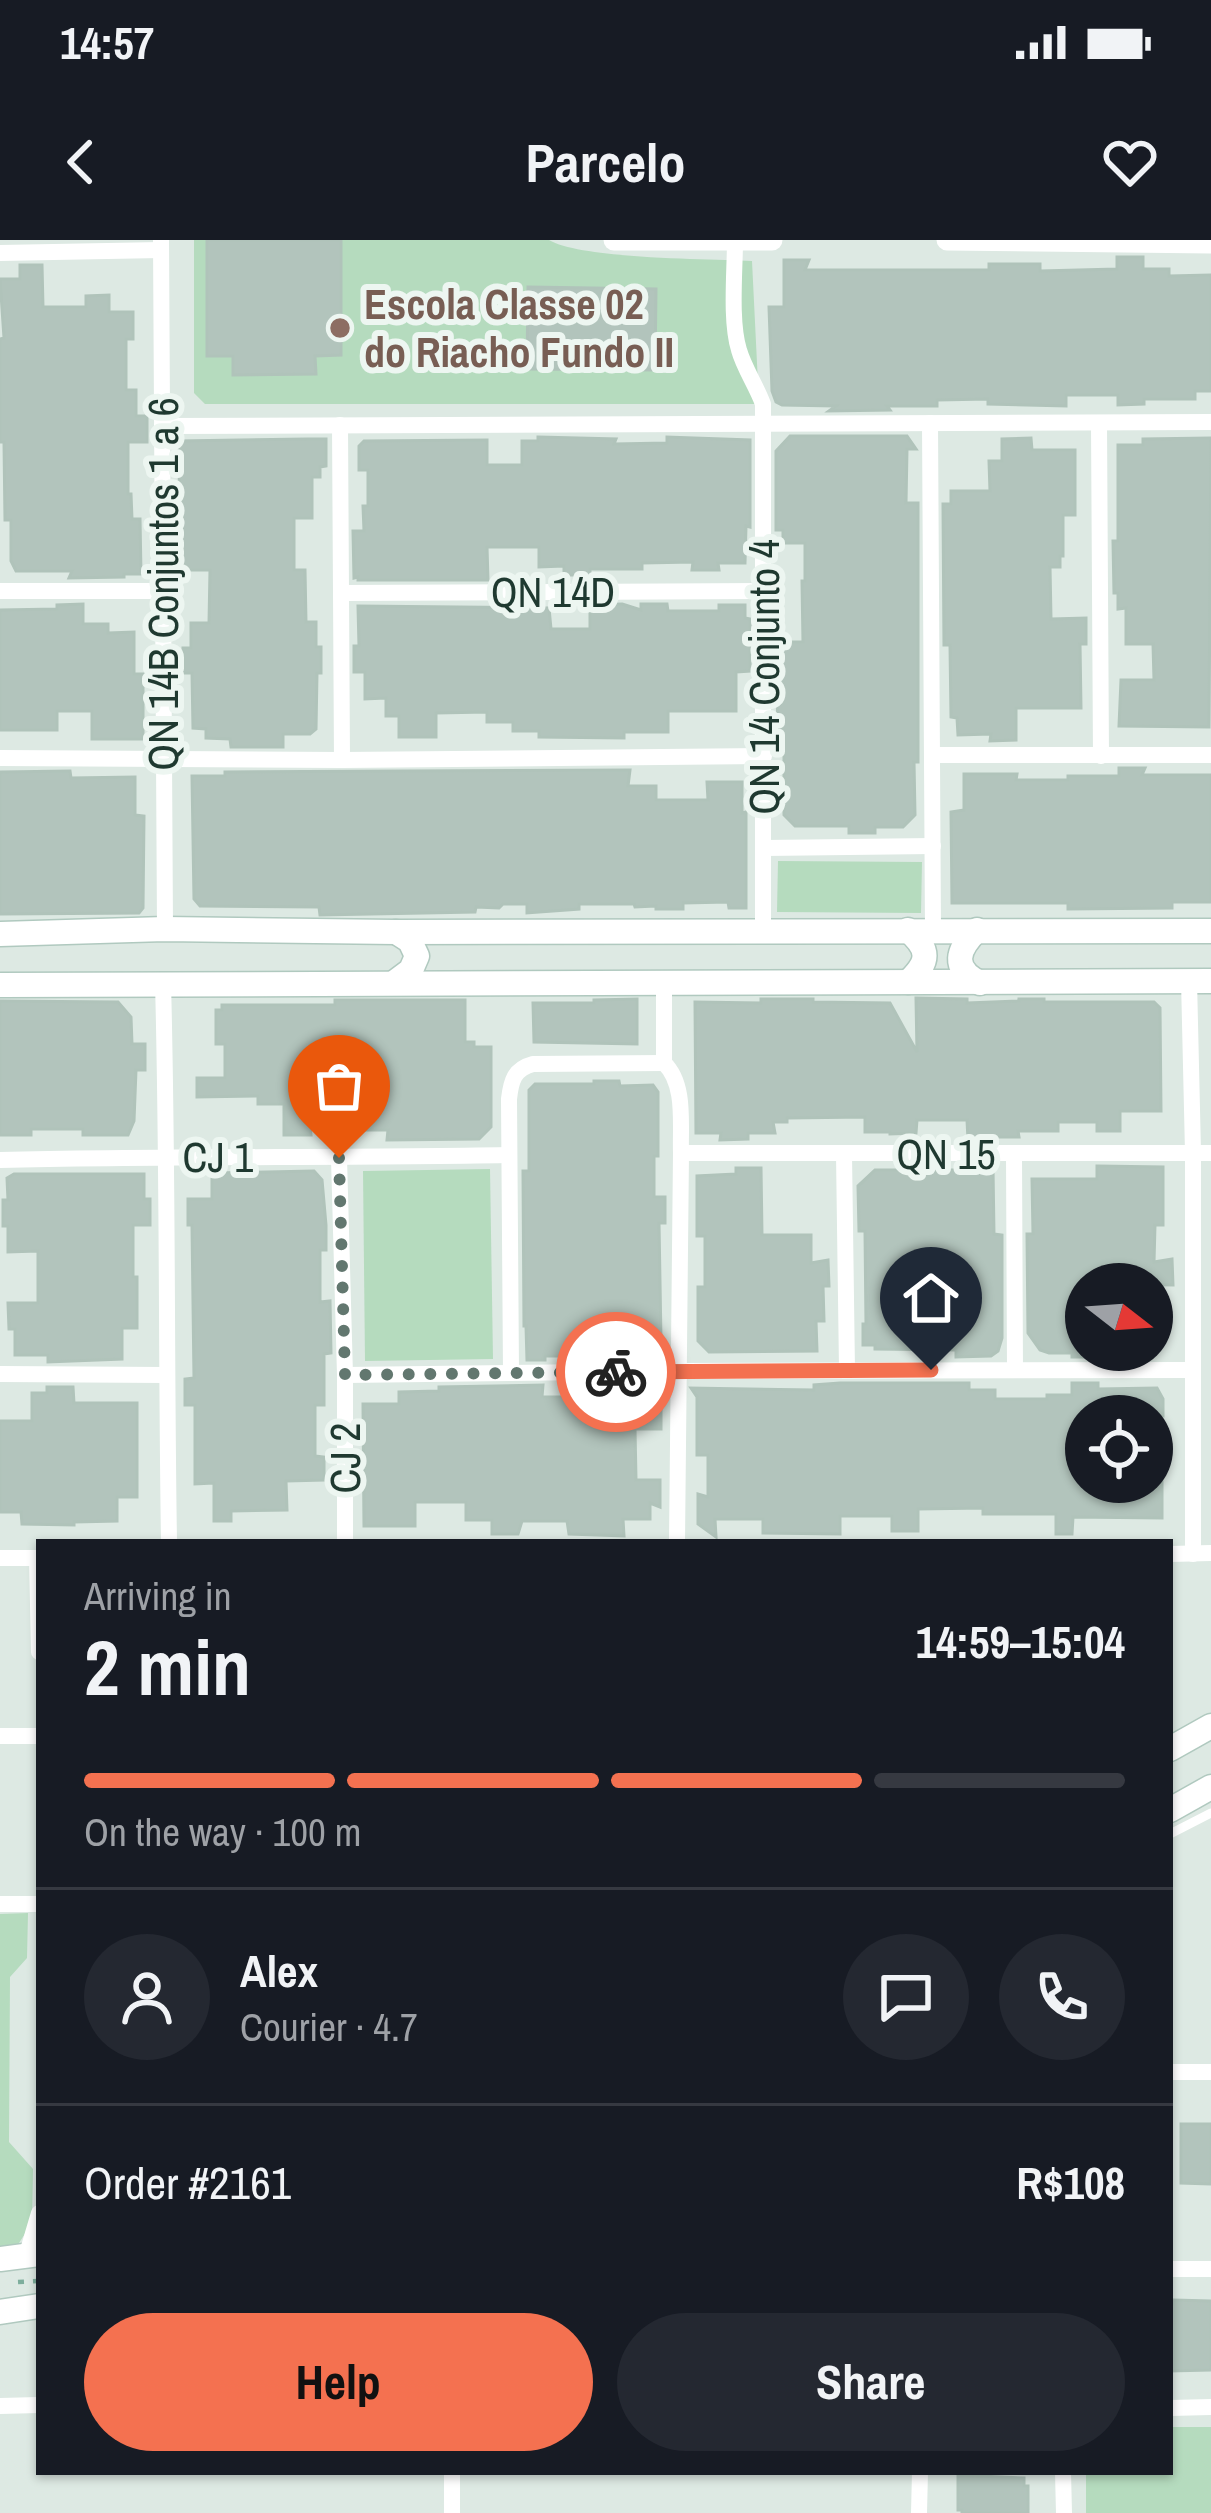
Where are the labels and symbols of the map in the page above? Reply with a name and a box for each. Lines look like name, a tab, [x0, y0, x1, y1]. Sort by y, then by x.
place label: Escola Classe 02 do Riacho Fundo II	[364, 276, 674, 380]
marker: Escola Classe 02 do Riacho Fundo II	[327, 315, 353, 341]
street label: QN 14B Conjuntos 1 a 6	[135, 397, 191, 771]
street label: QN 14 Conjunto 4	[736, 539, 792, 815]
street label: QN 14D	[491, 564, 615, 620]
pin	[288, 1035, 390, 1158]
street label: QN 15	[896, 1126, 996, 1182]
street label: CJ 1	[183, 1129, 253, 1185]
pin	[880, 1247, 982, 1370]
north arrow	[1065, 1263, 1173, 1371]
courier	[556, 1312, 676, 1432]
street label: CJ 2	[317, 1423, 373, 1493]

